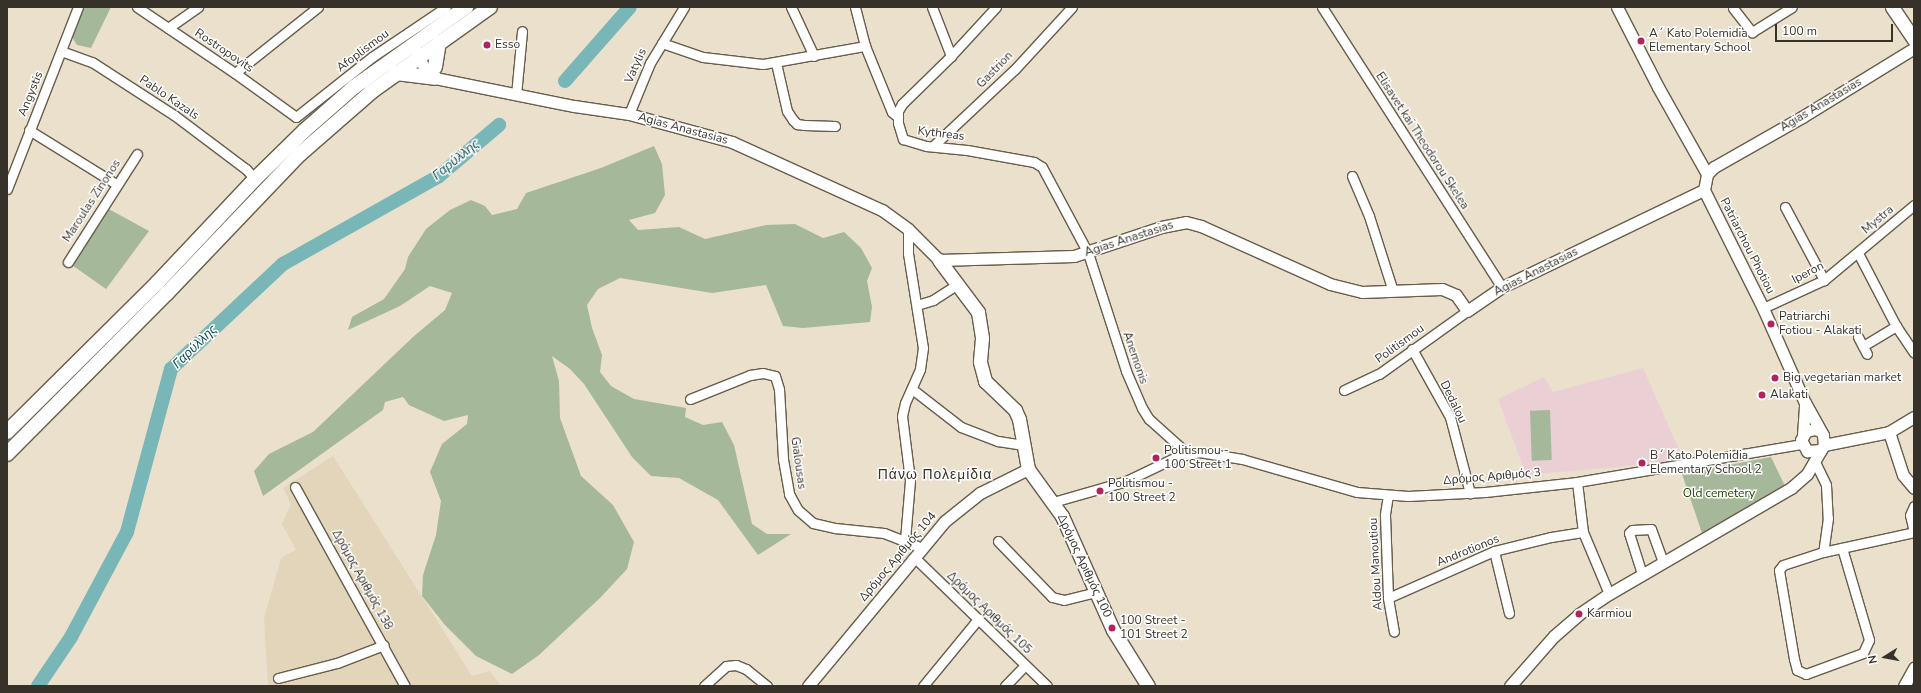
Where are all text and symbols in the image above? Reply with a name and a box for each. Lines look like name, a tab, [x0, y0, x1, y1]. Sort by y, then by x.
scale bar	[1777, 16, 1895, 42]
text: 100 m	[1782, 23, 1817, 39]
street label: Rostropovits	[192, 26, 256, 76]
street label: Afoplismou	[334, 27, 392, 75]
place label: A´ Kato Polemidia Elementary School	[1649, 27, 1750, 55]
marker: A´ Kato Polemidia Elementary School	[1636, 36, 1646, 46]
place label: Esso	[495, 38, 520, 52]
marker: Esso	[482, 40, 492, 50]
street label: Vatylis	[622, 46, 650, 86]
street label: Gastrion	[974, 49, 1016, 91]
street label: Angystis	[16, 69, 46, 119]
street label: Elisavet kai Theodorou Skelea	[1372, 70, 1472, 212]
street label: Pablo Kazals	[136, 73, 202, 123]
street label: Agias Anastasias	[1778, 75, 1864, 135]
street label: Agias Anastasias	[636, 110, 730, 148]
street label: Kythreas	[917, 124, 965, 144]
water label: Γαρύλλης	[429, 136, 483, 184]
street label: Maroulas Zinonos	[60, 157, 124, 245]
street label: Patriarchou Photiou	[1717, 196, 1777, 296]
street label: Mystra	[1859, 203, 1897, 237]
street label: Agias Anastasias	[1083, 218, 1175, 260]
street label: Agias Anastasias	[1491, 245, 1581, 299]
street label: Iperon	[1790, 259, 1826, 287]
place label: Patriarchi Fotiou - Alakati	[1779, 310, 1862, 338]
marker: Patriarchi Fotiou - Alakati	[1766, 319, 1776, 329]
street label: Politismou	[1373, 321, 1427, 367]
water label: Γαρύλλης	[170, 322, 220, 372]
street label: Anemonis	[1119, 330, 1151, 386]
place label: Big vegetarian market	[1783, 371, 1901, 385]
marker: Big vegetarian market	[1770, 373, 1780, 383]
street label: Dedalou	[1437, 378, 1469, 426]
place label: Alakati	[1770, 388, 1808, 402]
marker: Alakati	[1757, 390, 1767, 400]
street label: Gialousas	[787, 436, 809, 490]
place label: Politismou - 100 Street 1	[1164, 444, 1232, 472]
place label: B´ Kato Polemidia Elementary School 2	[1650, 449, 1762, 477]
marker: Politismou - 100 Street 1	[1151, 453, 1161, 463]
marker: B´ Kato Polemidia Elementary School 2	[1637, 458, 1647, 468]
street label: Δρόμος Αριθμός 3	[1442, 466, 1542, 488]
district label: Πάνω Πολεμίδια	[878, 467, 992, 483]
place label: Politismou - 100 Street 2	[1108, 477, 1176, 505]
marker: Politismou - 100 Street 2	[1095, 486, 1105, 496]
park label: Old cemetery	[1683, 487, 1755, 501]
street label: Δρόμος Αριθμός 104	[856, 509, 940, 605]
street label: Δρόμος Αριθμός 100	[1054, 512, 1114, 620]
street label: Aldou Manoutiou	[1366, 517, 1386, 611]
street label: Δρόμος Αριθμός 138	[328, 527, 396, 633]
street label: Androtionos	[1435, 532, 1501, 570]
street label: Δρόμος Αριθμός 105	[944, 569, 1034, 657]
place label: Karmiou	[1587, 607, 1632, 621]
marker: Karmiou	[1574, 609, 1584, 619]
place label: 100 Street - 101 Street 2	[1120, 614, 1188, 642]
marker: 100 Street - 101 Street 2	[1107, 623, 1117, 633]
north arrow	[1865, 637, 1905, 677]
text: N	[1865, 654, 1881, 665]

